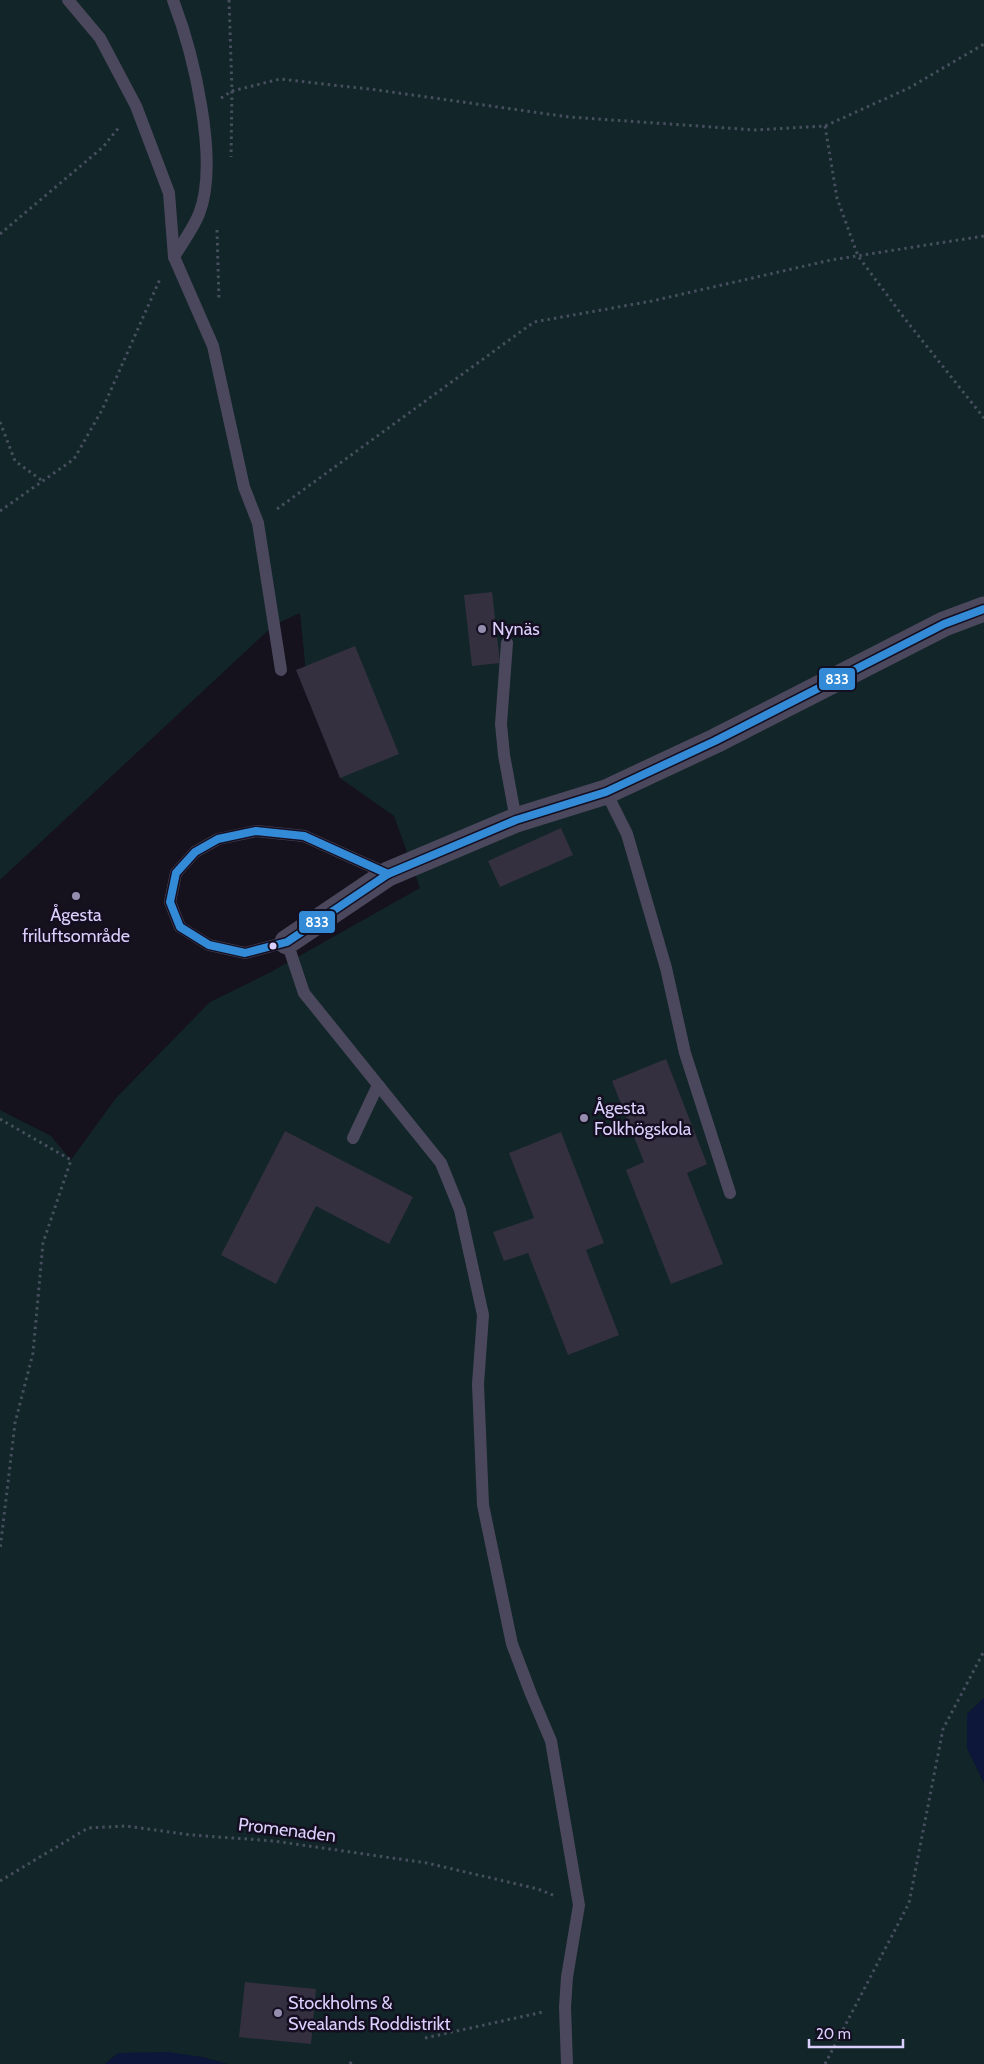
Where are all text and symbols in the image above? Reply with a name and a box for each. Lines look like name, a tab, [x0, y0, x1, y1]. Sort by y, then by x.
place label: Nynäs	[492, 618, 540, 640]
marker: Nynäs	[476, 623, 488, 635]
line badge: 833	[818, 667, 856, 691]
text: 833	[825, 670, 849, 688]
marker: Ågesta friluftsområde	[70, 890, 82, 902]
place label: Ågesta friluftsområde	[22, 904, 130, 947]
line badge: 833	[298, 910, 336, 934]
text: 833	[305, 913, 329, 931]
unlabelled marker	[268, 941, 278, 951]
place label: Ågesta Folkhögskola	[594, 1097, 692, 1140]
marker: Ågesta Folkhögskola	[578, 1112, 590, 1124]
street label: Promenaden	[237, 1813, 337, 1847]
place label: Stockholms & Svealands Roddistrikt	[288, 1992, 451, 2035]
marker: Stockholms & Svealands Roddistrikt	[272, 2007, 284, 2019]
scale bar	[809, 2016, 903, 2048]
text: 20 m	[816, 2025, 851, 2043]

